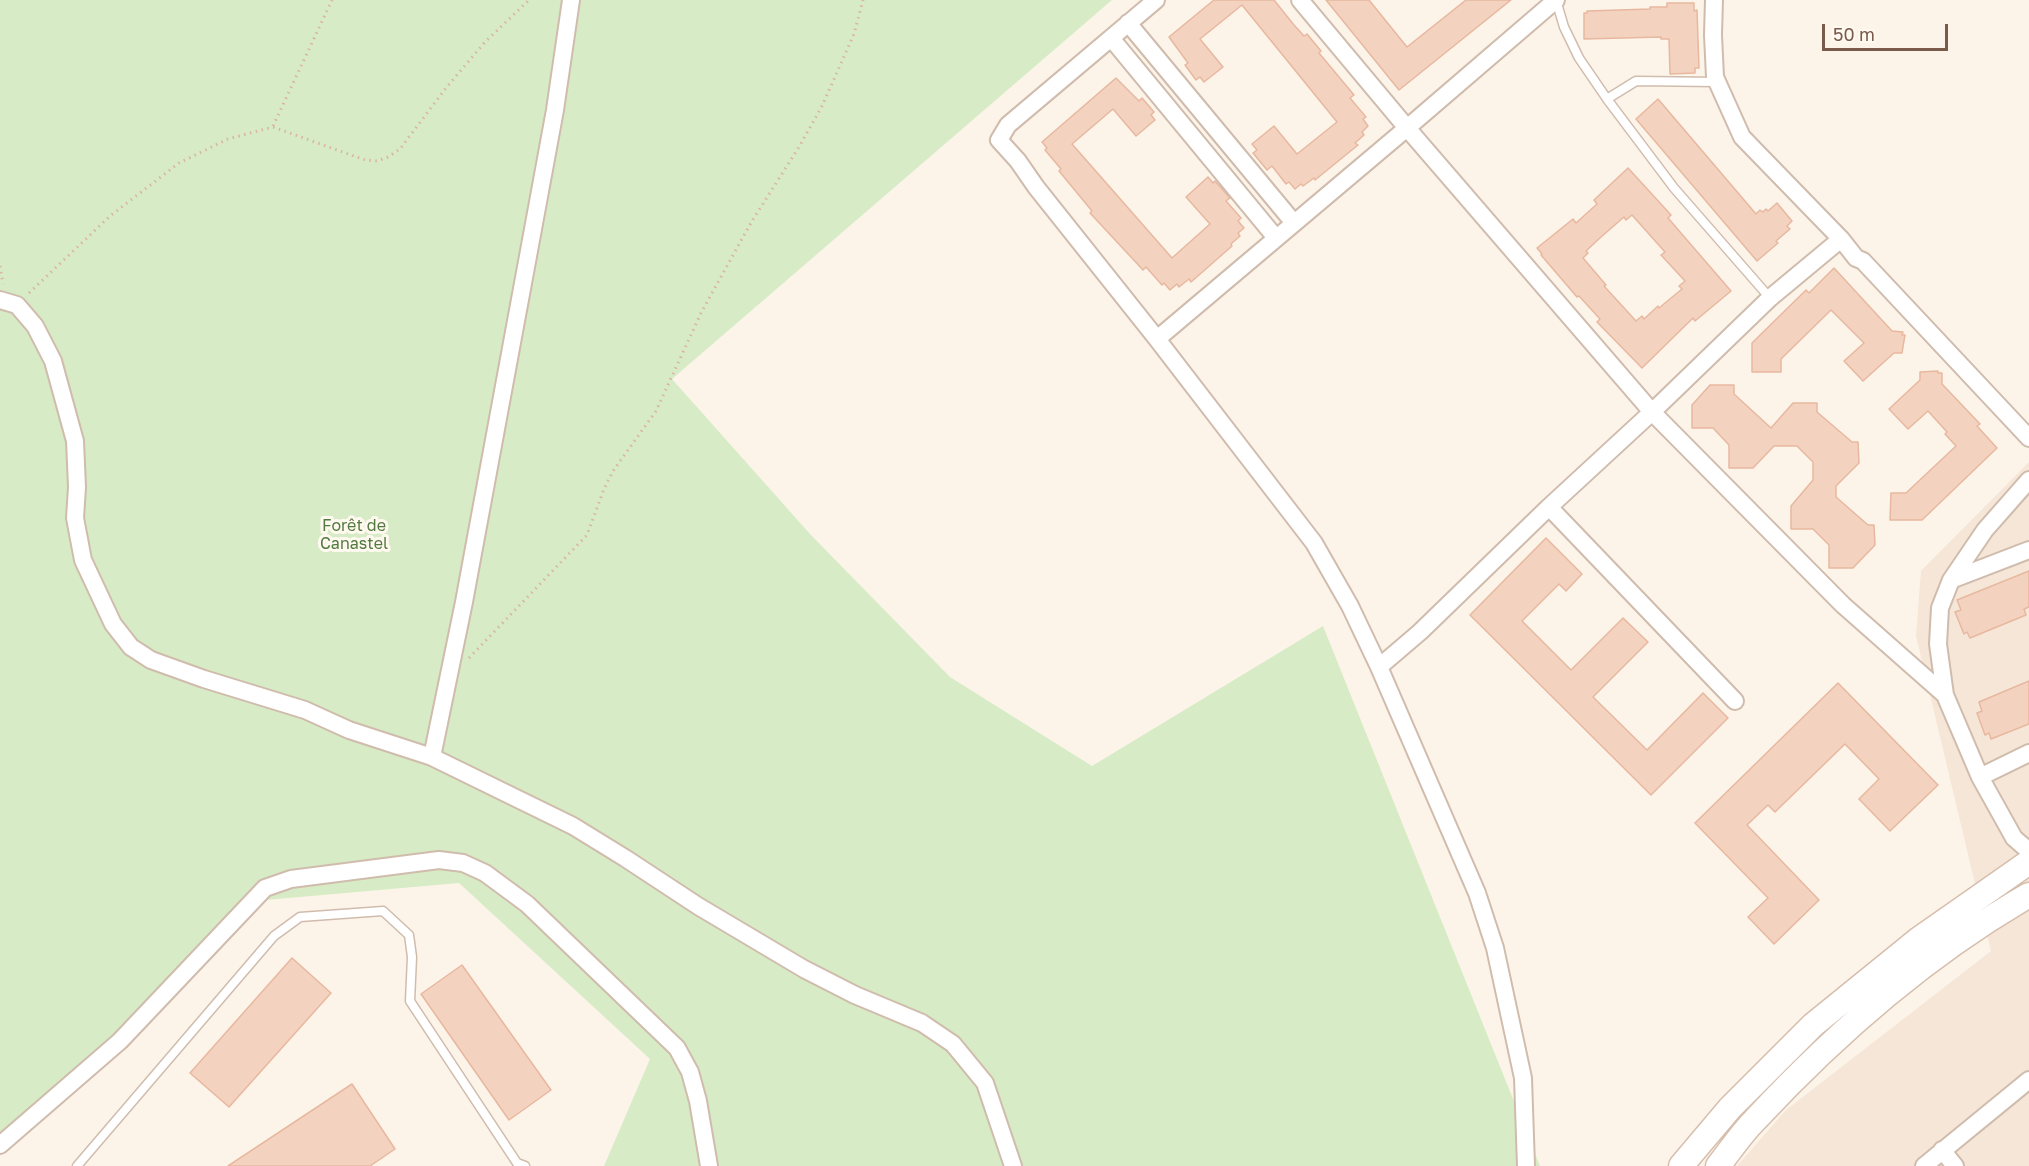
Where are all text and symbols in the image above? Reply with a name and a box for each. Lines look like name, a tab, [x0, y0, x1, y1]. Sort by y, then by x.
scale bar	[1825, 12, 1951, 50]
text: 50 m	[1833, 23, 1875, 45]
park label: Forêt de Canastel	[320, 516, 388, 554]

